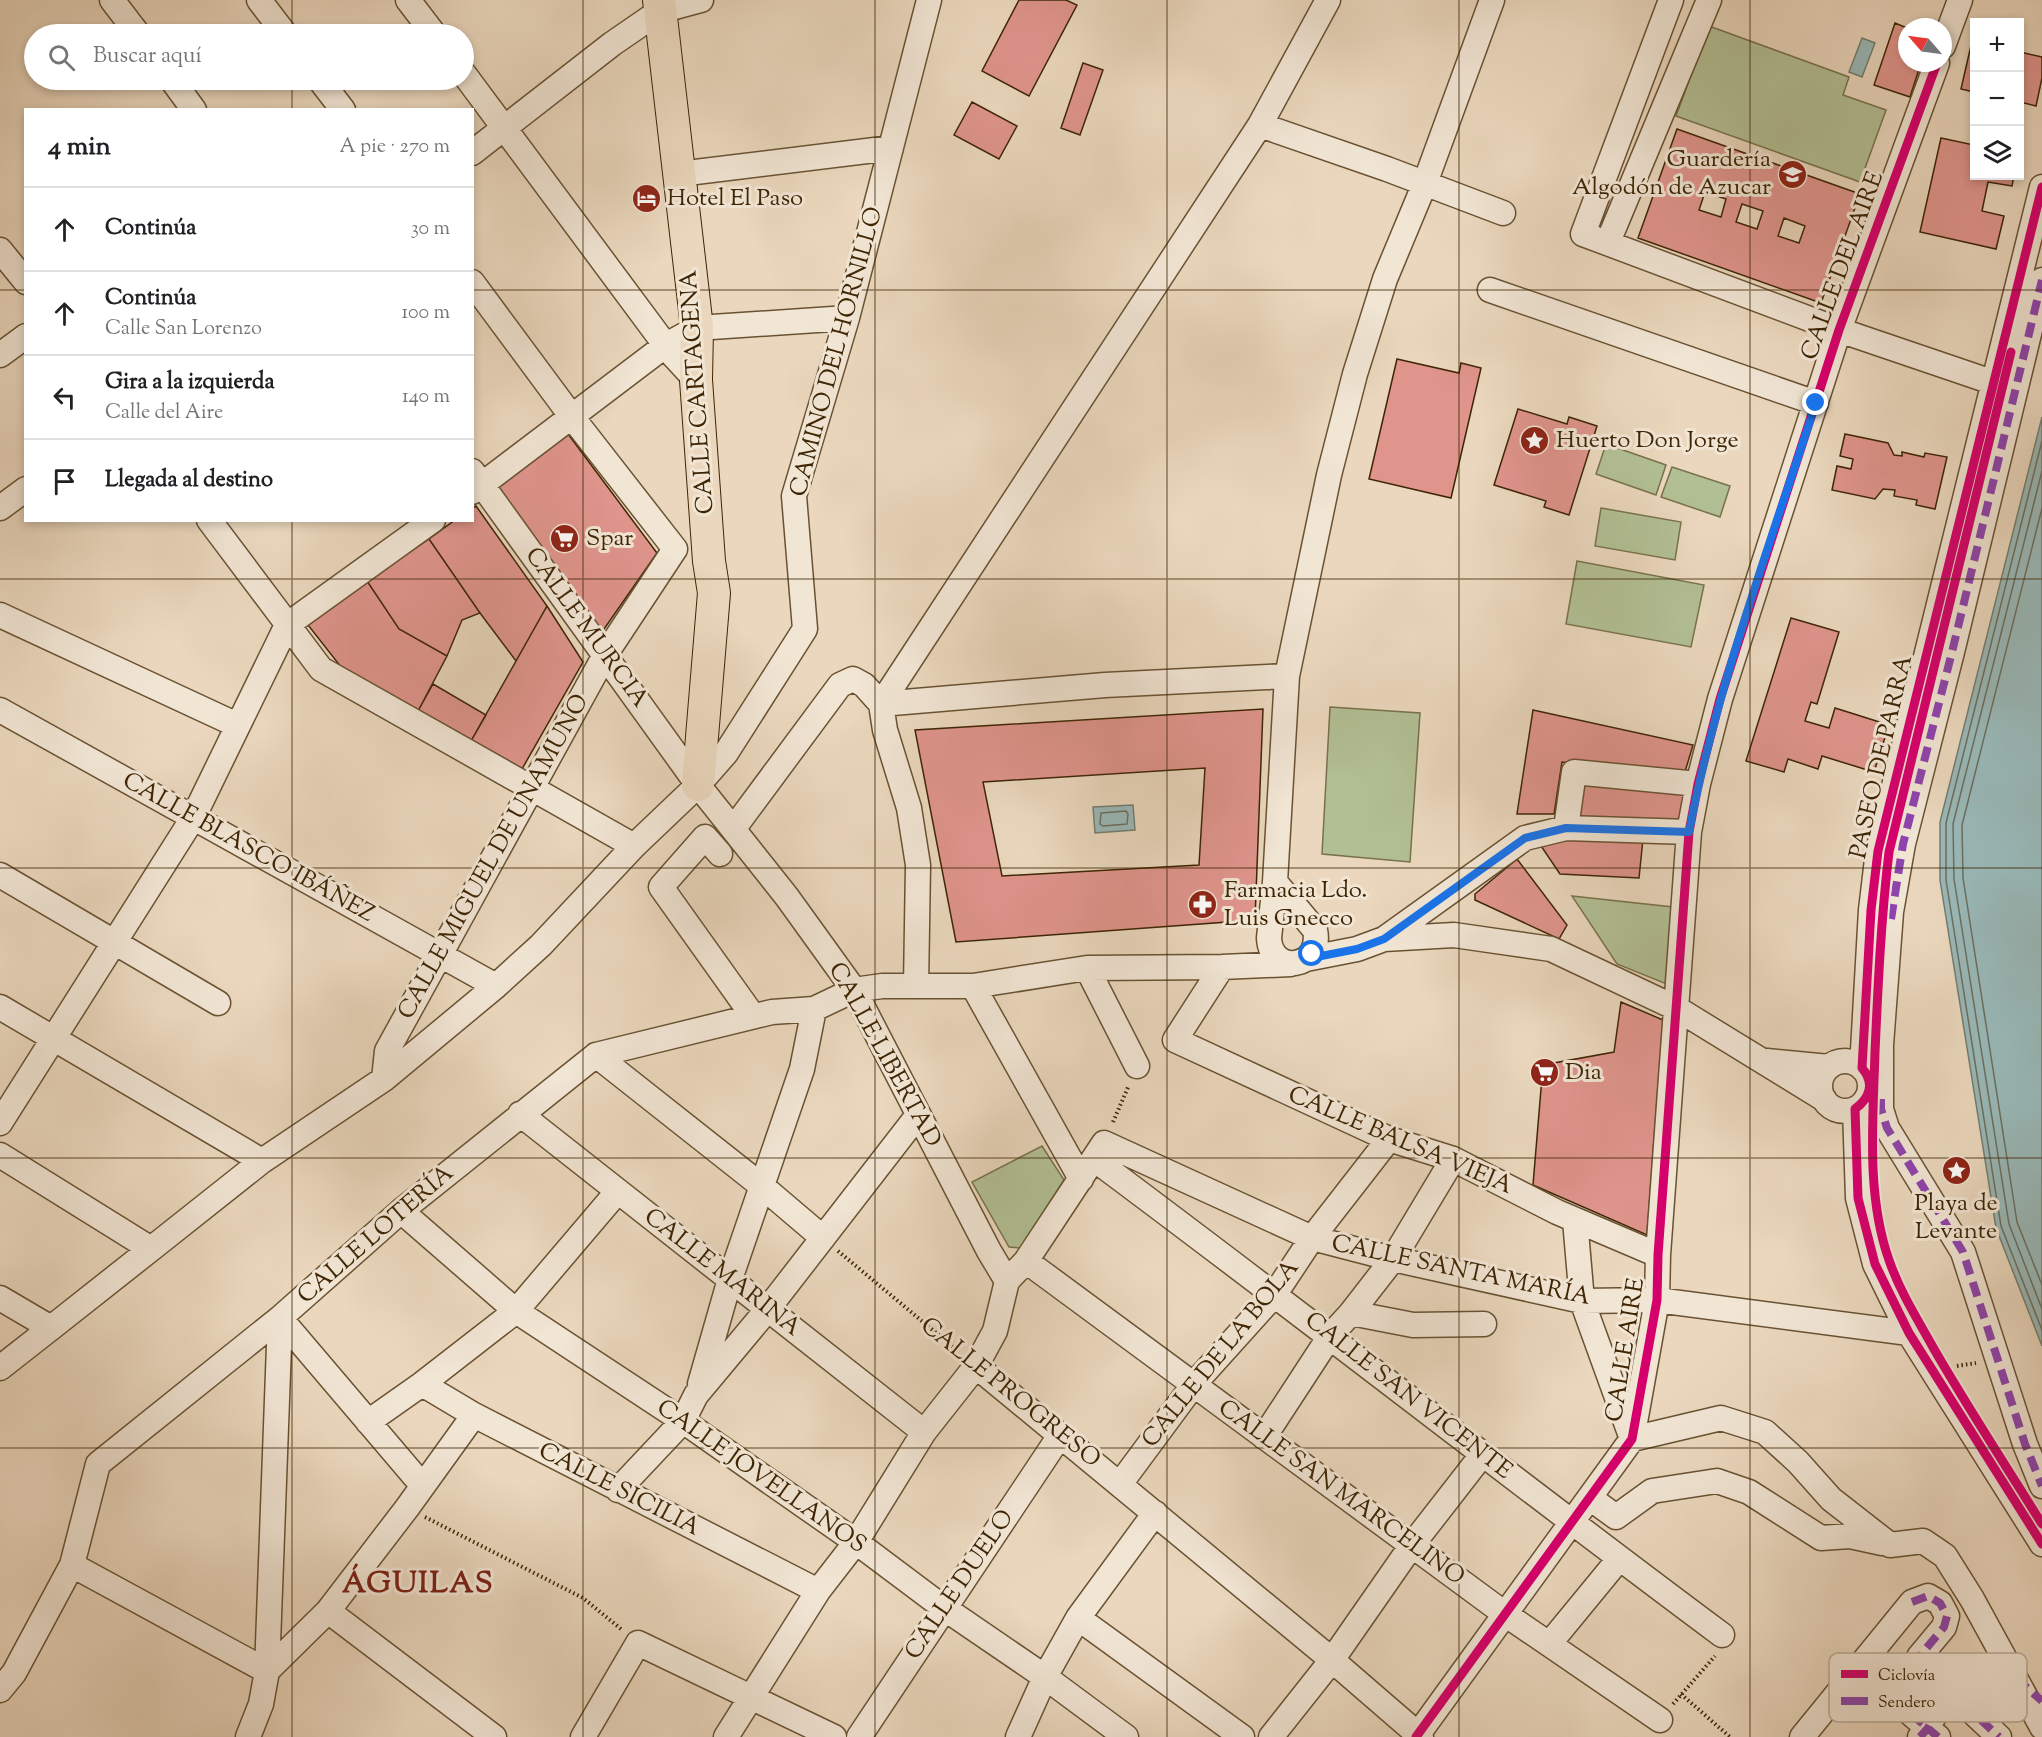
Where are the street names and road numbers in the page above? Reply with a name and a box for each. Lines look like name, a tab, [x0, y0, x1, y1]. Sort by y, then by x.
street label: CALLE DEL AIRE	[1793, 166, 1893, 365]
street label: CAMINO DEL HORNILLO	[782, 203, 892, 501]
street label: CALLE CARTAGENA	[672, 268, 723, 515]
street label: CALLE MURCIA	[516, 541, 656, 716]
street label: PASEO DE PARRA	[1842, 651, 1922, 862]
street label: CALLE MIGUEL DE UNAMUNO	[390, 688, 598, 1026]
street label: CALLE BLASCO IBÁÑEZ	[116, 764, 381, 932]
street label: CALLE LIBERTAD	[819, 956, 949, 1154]
street label: CALLE BALSA VIEJA	[1282, 1078, 1518, 1204]
street label: CALLE LOTERÍA	[290, 1157, 462, 1313]
street label: CALLE MARINA	[636, 1201, 808, 1346]
street label: CALLE SANTA MARÍA	[1328, 1227, 1594, 1315]
street label: CALLE DE LA BOLA	[1134, 1252, 1308, 1455]
street label: CALLE AIRE	[1598, 1275, 1654, 1424]
street label: CALLE SAN VICENTE	[1297, 1304, 1519, 1488]
street label: CALLE PROGRESO	[913, 1310, 1107, 1476]
street label: CALLE JOVELLANOS	[649, 1392, 873, 1562]
street label: CALLE SAN MARCELINO	[1211, 1392, 1471, 1594]
street label: CALLE SICILIA	[532, 1435, 706, 1546]
street label: CALLE DUELO	[897, 1503, 1023, 1667]

